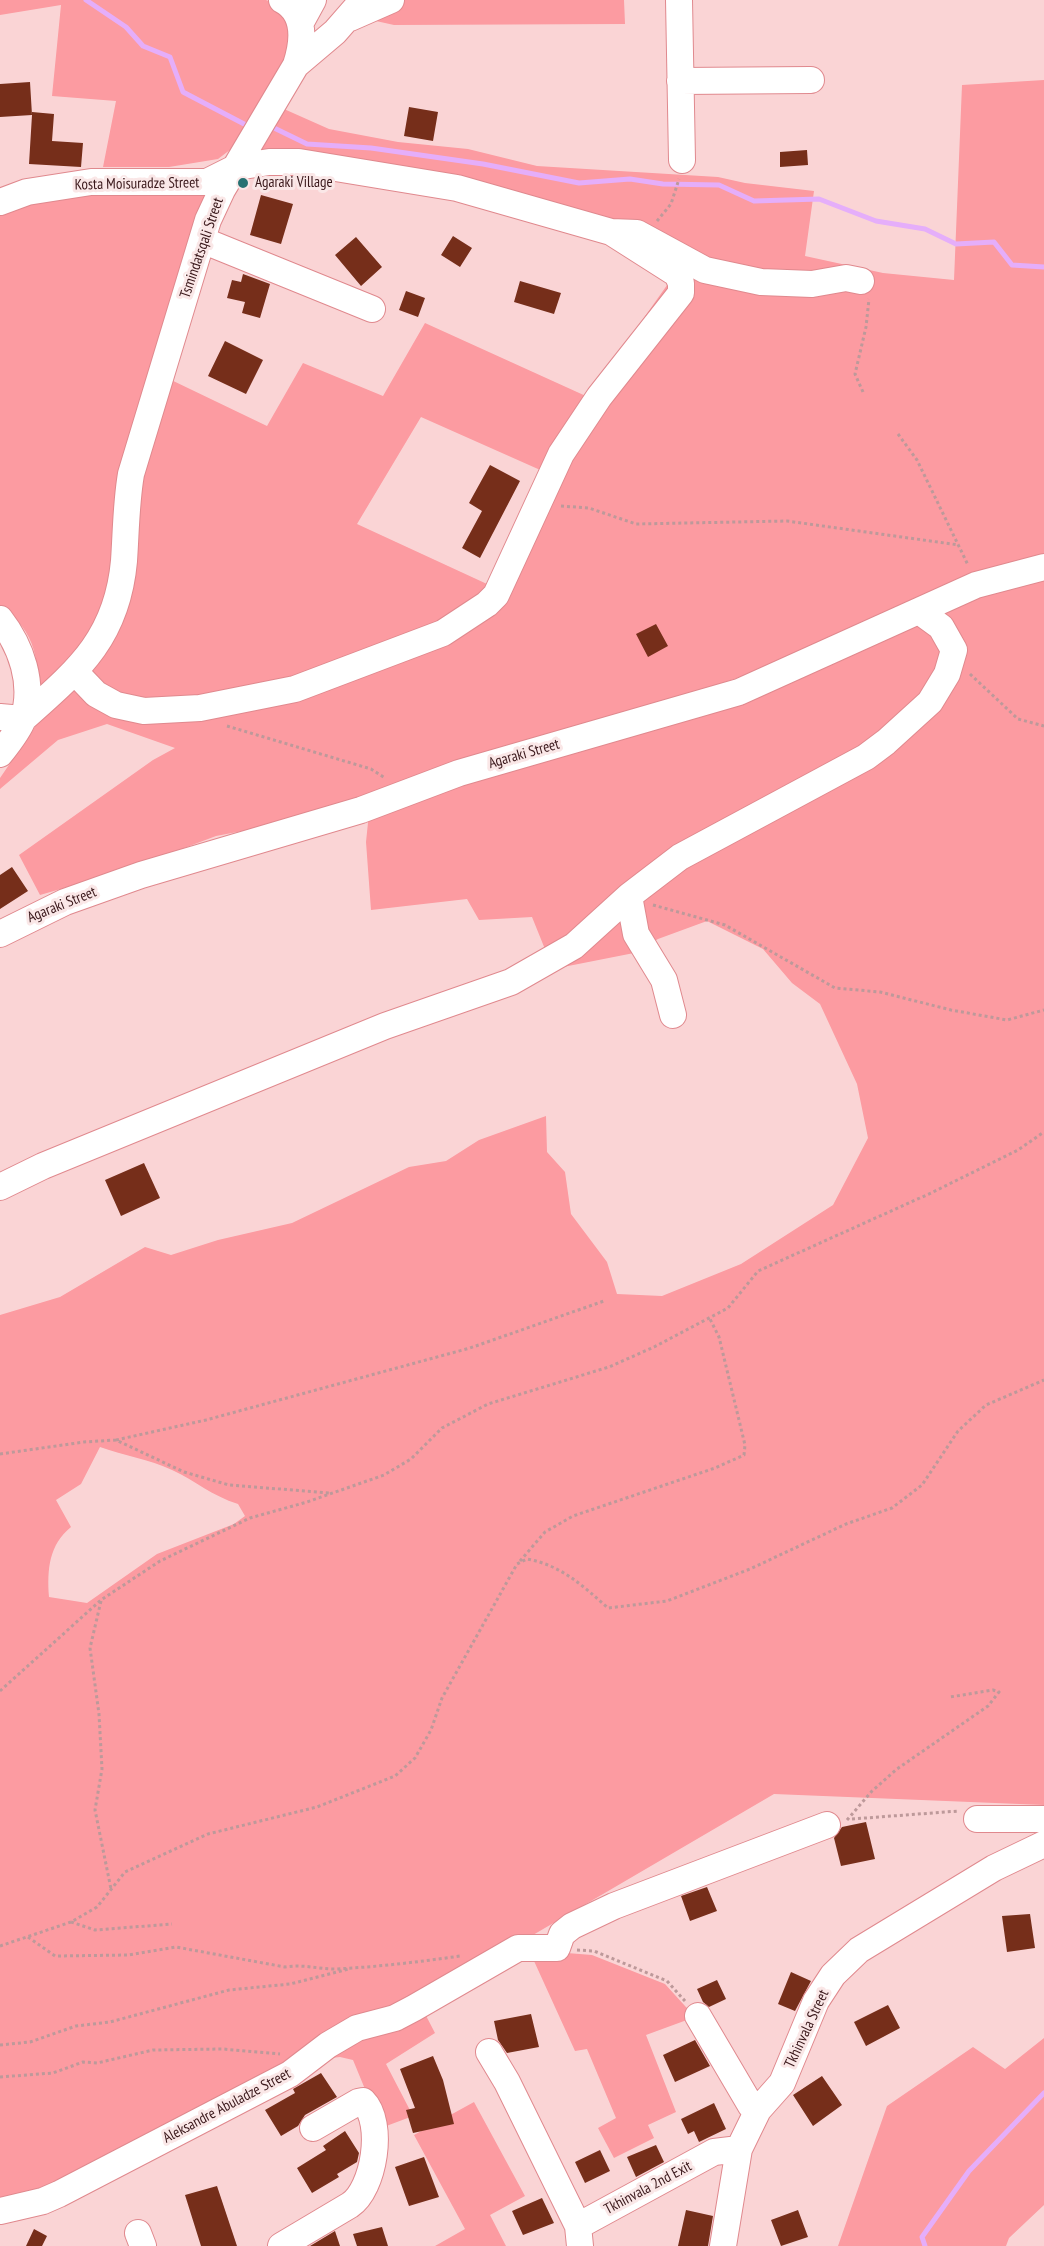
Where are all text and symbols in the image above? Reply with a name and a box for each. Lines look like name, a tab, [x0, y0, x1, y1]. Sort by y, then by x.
street label: Kosta Moisuradze Street	[74, 174, 200, 194]
place label: Agaraki Village	[255, 174, 333, 192]
marker: Agaraki Village	[236, 176, 250, 190]
street label: Tsmindatsqali Street	[176, 195, 228, 301]
street label: Agaraki Street	[487, 735, 561, 773]
street label: Agaraki Street	[25, 883, 99, 927]
street label: Tkhinvala Street	[781, 1987, 833, 2071]
street label: Aleksandre Abuladze Street	[160, 2065, 294, 2147]
street label: Tkhinvala 2nd Exit	[601, 2157, 695, 2219]

